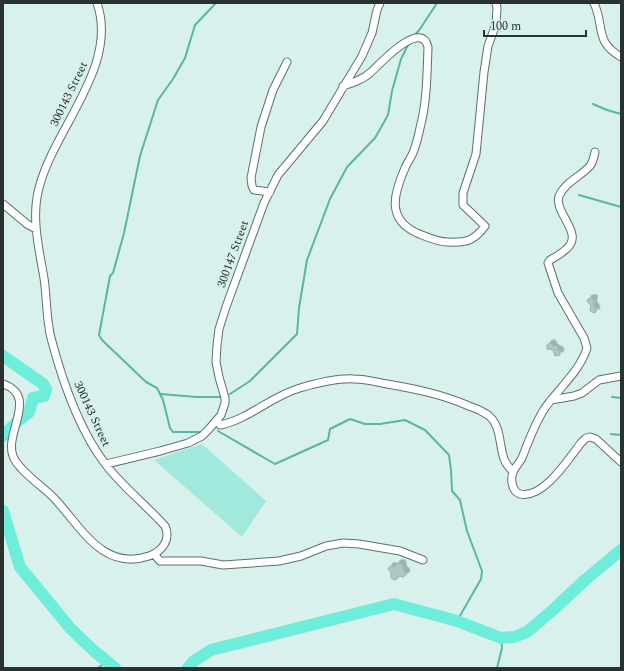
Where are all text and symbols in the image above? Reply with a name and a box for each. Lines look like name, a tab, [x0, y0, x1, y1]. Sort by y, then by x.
scale bar	[484, 12, 586, 38]
text: 100 m	[490, 17, 521, 36]
street label: 300143 Street	[45, 58, 93, 130]
street label: 300147 Street	[212, 218, 254, 290]
street label: 300143 Street	[68, 378, 116, 450]

